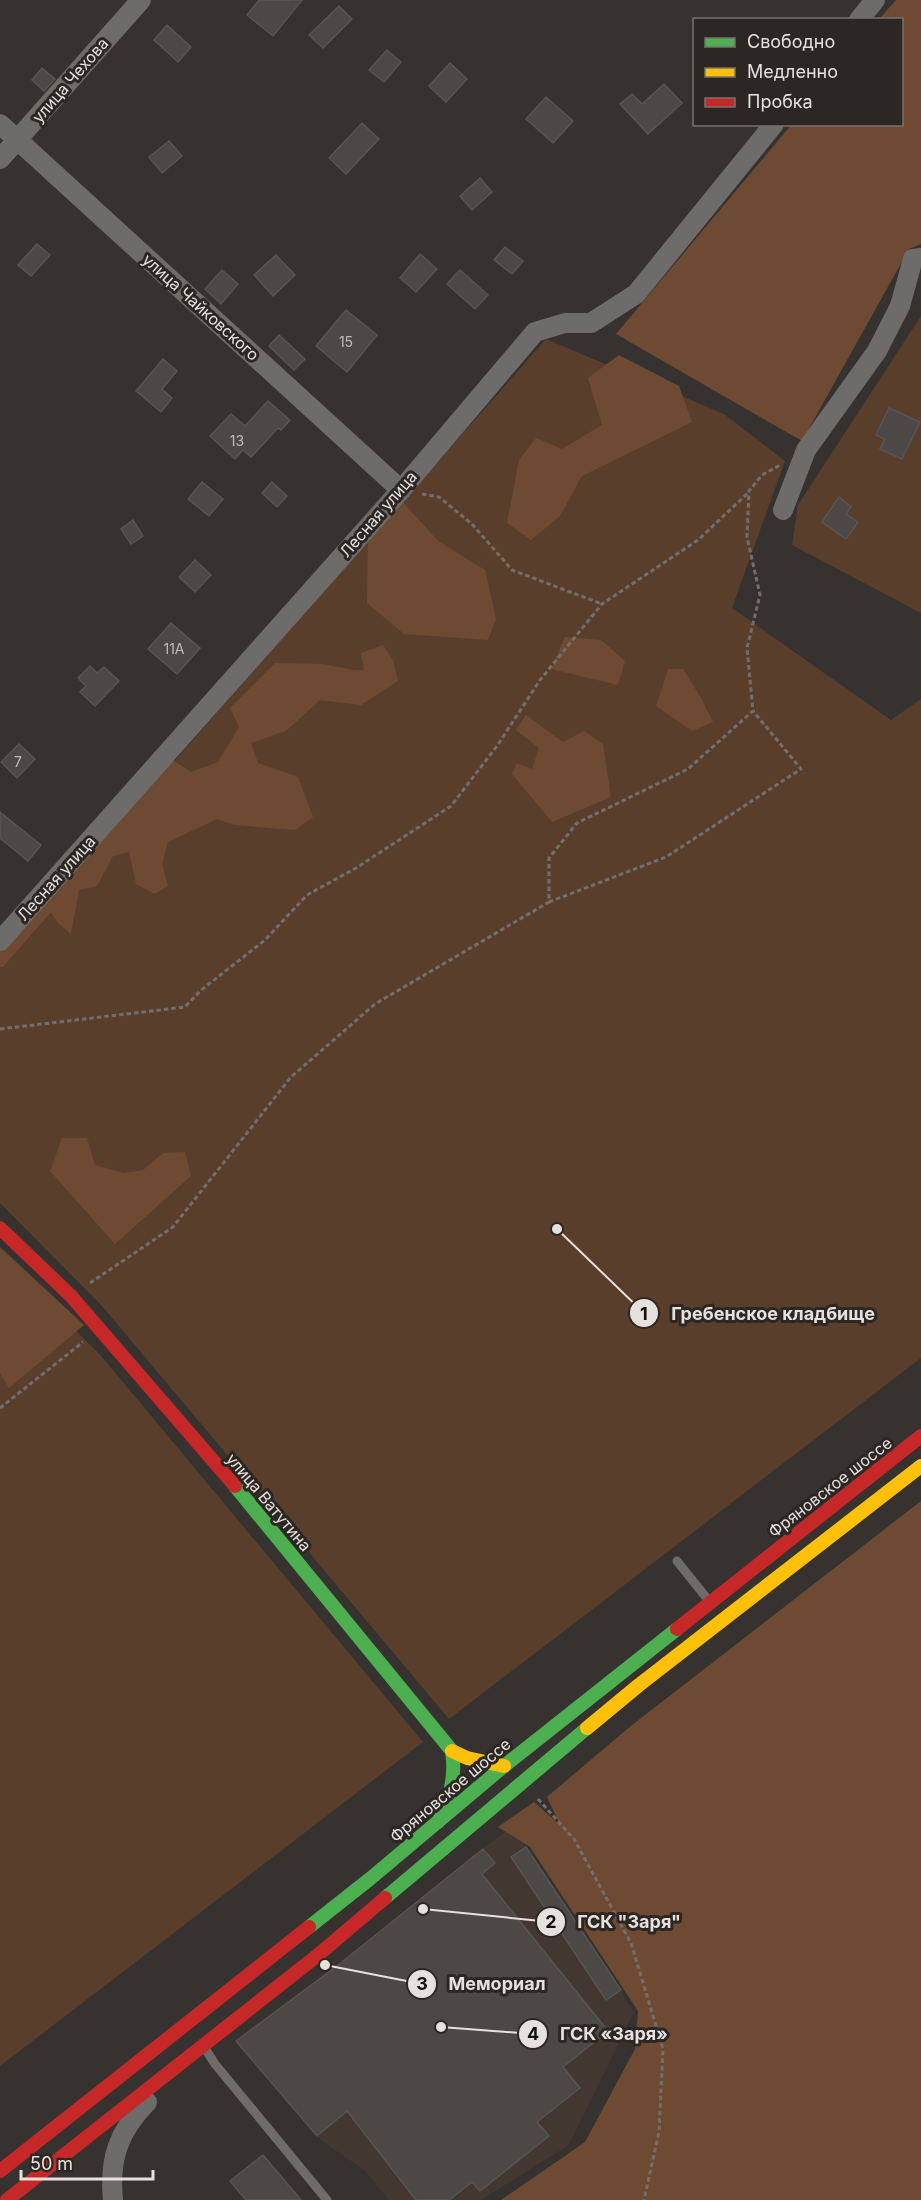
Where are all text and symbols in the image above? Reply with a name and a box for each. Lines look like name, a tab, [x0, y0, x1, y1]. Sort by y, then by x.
legend	[693, 18, 903, 126]
text: Свободно	[747, 31, 835, 52]
street label: улица Чехова	[28, 33, 112, 127]
text: Медленно	[747, 61, 838, 82]
text: Пробка	[747, 91, 813, 112]
street label: улица Чайковского	[139, 249, 263, 365]
house number: 15	[339, 333, 353, 350]
house number: 13	[230, 432, 244, 449]
street label: Лесная улица	[335, 467, 421, 561]
house number: 11А	[163, 640, 185, 657]
house number: 7	[14, 753, 22, 770]
street label: Лесная улица	[13, 831, 99, 925]
callout: Гребенское кладбище	[629, 1295, 886, 1331]
text: 1	[640, 1303, 648, 1324]
text: Гребенское кладбище	[671, 1303, 875, 1324]
street label: Фряновское шоссе	[764, 1433, 896, 1541]
street label: улица Ватутина	[222, 1449, 316, 1555]
street label: Фряновское шоссе	[386, 1734, 514, 1846]
callout: ГСК "Заря"	[536, 1904, 693, 1940]
text: 2	[545, 1911, 557, 1932]
text: ГСК "Заря"	[577, 1911, 681, 1932]
callout: Мемориал	[407, 1966, 558, 2002]
text: 3	[416, 1973, 428, 1994]
text: Мемориал	[448, 1973, 546, 1994]
callout: ГСК «Заря»	[518, 2016, 680, 2052]
text: 4	[527, 2023, 539, 2044]
text: ГСК «Заря»	[560, 2023, 668, 2044]
scale bar	[21, 2143, 153, 2181]
text: 50 m	[30, 2153, 73, 2174]

